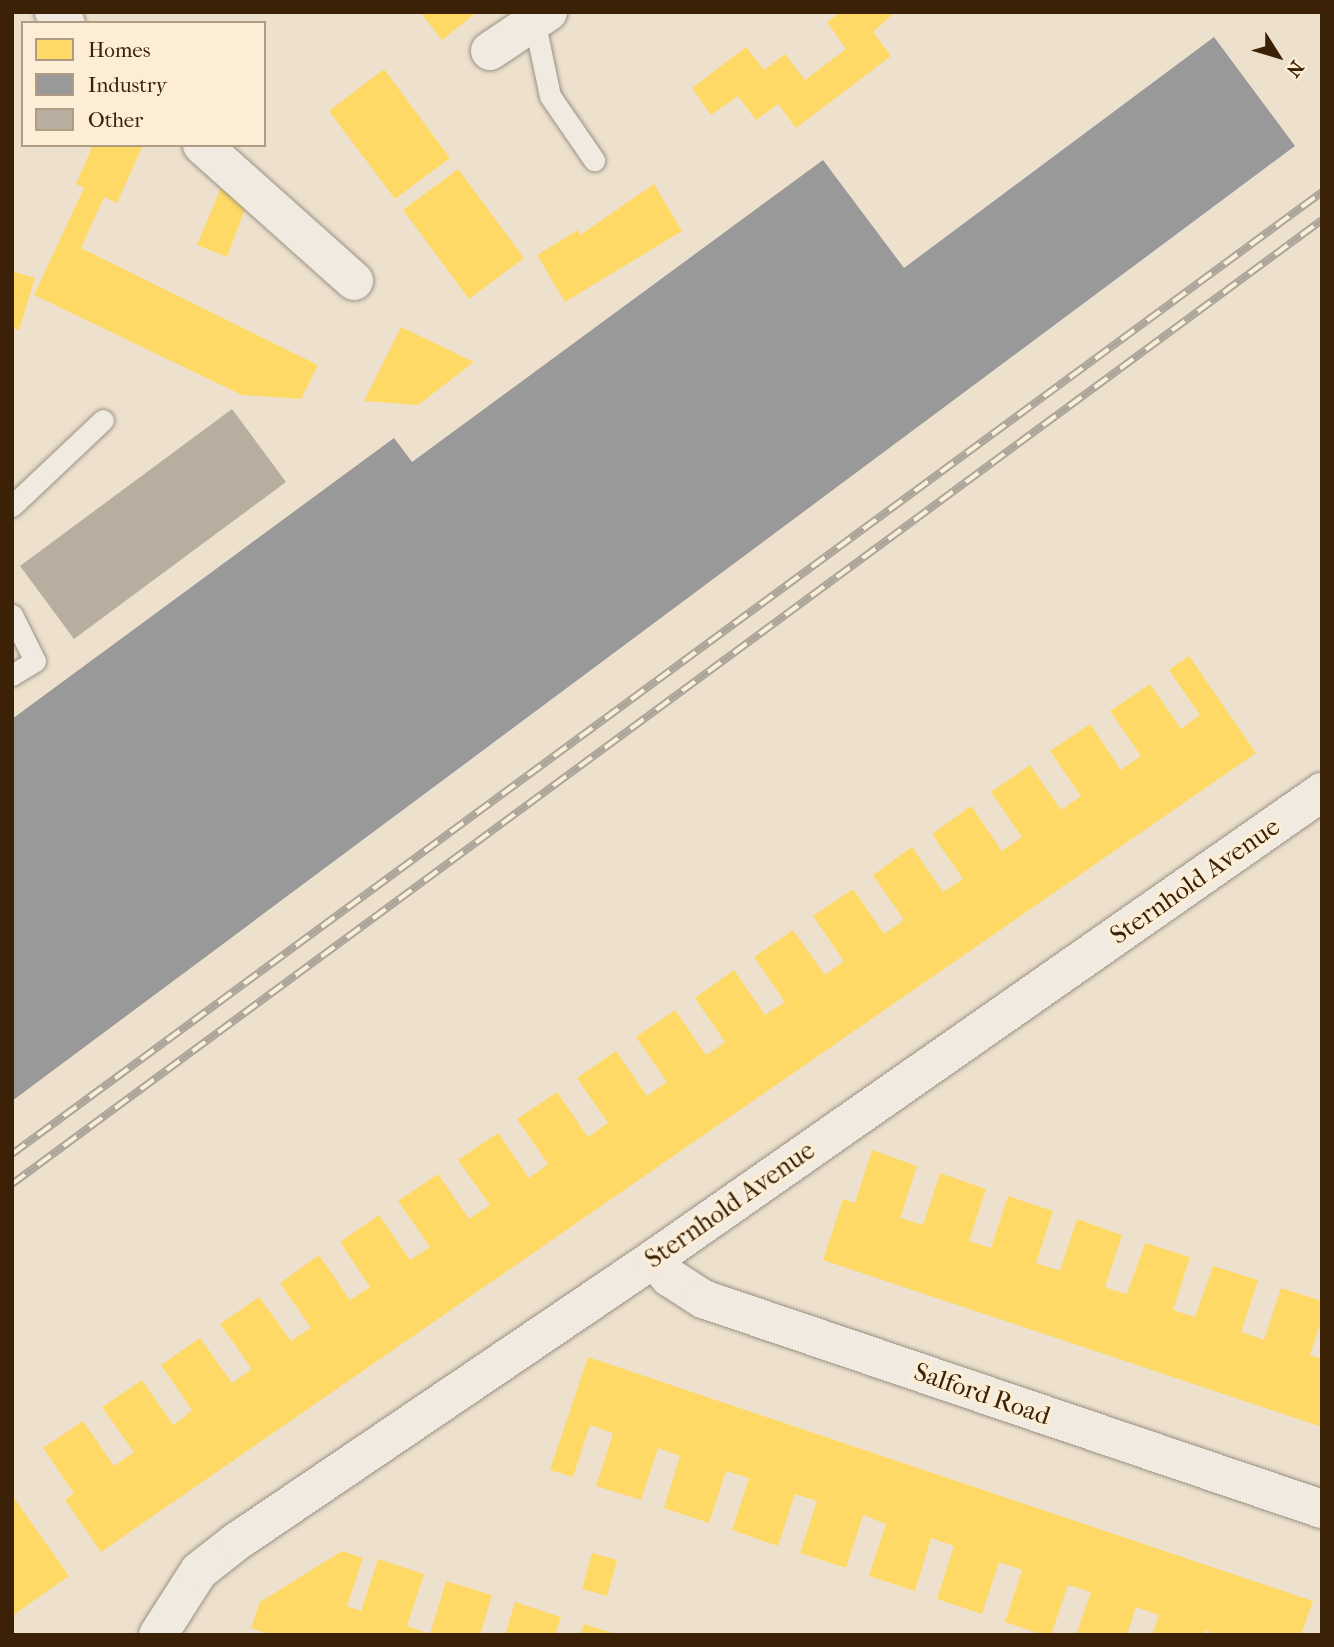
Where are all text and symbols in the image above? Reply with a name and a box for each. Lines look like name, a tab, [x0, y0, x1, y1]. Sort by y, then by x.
legend	[21, 21, 266, 147]
north arrow	[1243, 21, 1313, 91]
text: Homes	[88, 38, 150, 62]
text: N	[1282, 56, 1308, 81]
text: Industry	[88, 73, 167, 97]
text: Other	[88, 108, 143, 132]
street label: Sternhold Avenue	[1104, 811, 1286, 951]
street label: Sternhold Avenue	[639, 1135, 821, 1275]
street label: Salford Road	[910, 1356, 1054, 1432]

